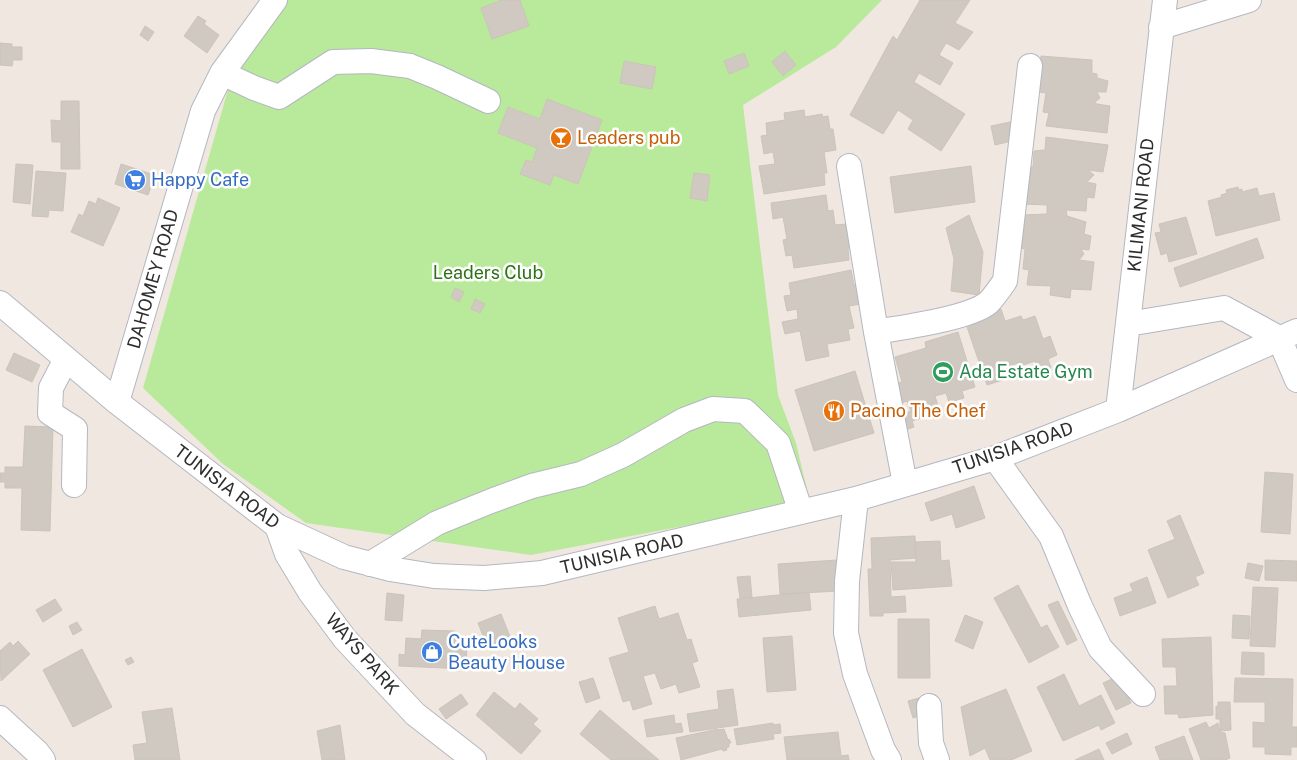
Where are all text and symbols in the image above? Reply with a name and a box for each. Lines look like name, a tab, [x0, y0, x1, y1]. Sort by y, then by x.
bar icon: Leaders pub	[549, 126, 573, 150]
place label: Leaders pub	[577, 127, 680, 148]
street label: KILIMANI ROAD	[1123, 137, 1158, 273]
supermarket icon: Happy Cafe	[123, 168, 147, 192]
place label: Happy Cafe	[151, 169, 249, 190]
street label: DAHOMEY ROAD	[123, 207, 182, 351]
park label: Leaders Club	[433, 262, 543, 283]
sports icon: Ada Estate Gym	[931, 360, 955, 384]
place label: Ada Estate Gym	[959, 361, 1093, 382]
restaurant icon: Pacino The Chef	[822, 399, 846, 423]
place label: Pacino The Chef	[850, 400, 986, 421]
street label: TUNISIA ROAD	[950, 417, 1076, 478]
street label: TUNISIA ROAD	[171, 440, 284, 533]
street label: TUNISIA ROAD	[558, 529, 686, 578]
street label: WAYS PARK	[321, 609, 403, 699]
place label: CuteLooks Beauty House	[448, 631, 565, 673]
shop icon: CuteLooks Beauty House	[420, 640, 444, 664]

